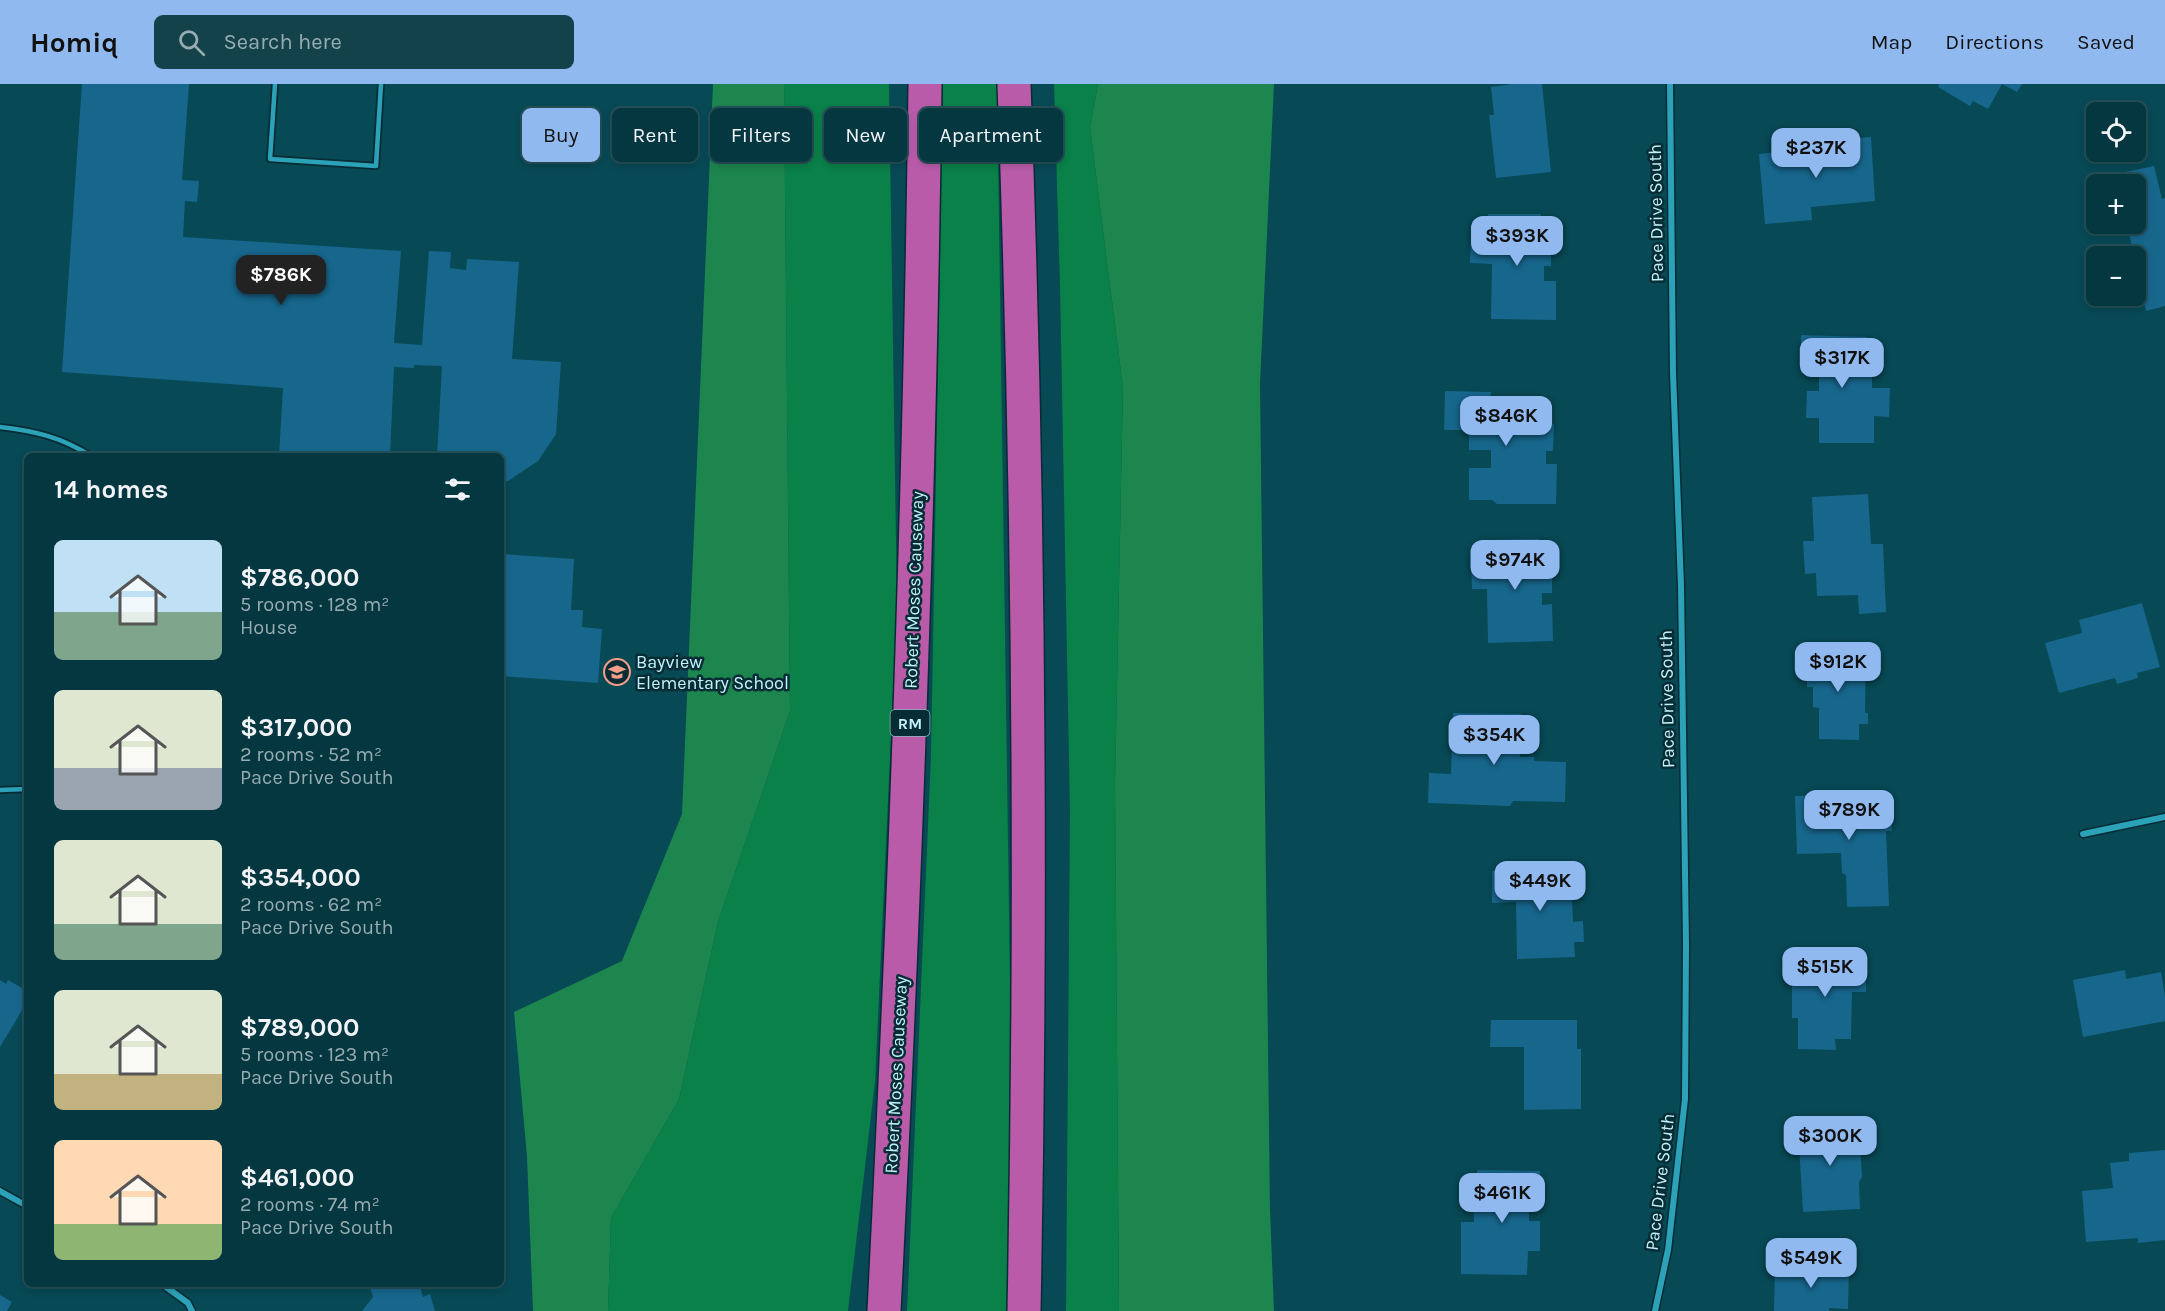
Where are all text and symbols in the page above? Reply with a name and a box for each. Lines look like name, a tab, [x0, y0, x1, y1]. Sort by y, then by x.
search box	[154, 15, 574, 69]
text: Homiq	[30, 26, 118, 59]
icon: search	[175, 26, 208, 59]
text: Search here	[223, 29, 342, 55]
text: Map	[1871, 30, 1912, 54]
text: Directions	[1945, 30, 2044, 54]
text: Saved	[2077, 30, 2135, 54]
map controls	[2086, 102, 2146, 306]
button: locate	[2086, 102, 2146, 162]
chip: Buy	[522, 108, 600, 162]
chip: Rent	[612, 108, 698, 162]
chip: Filters	[710, 108, 812, 162]
chip: New	[824, 108, 907, 162]
chip: Apartment	[919, 108, 1063, 162]
pin: $237K	[1774, 128, 1858, 179]
text: $237K	[1785, 136, 1847, 159]
street label: Pace Drive South	[1644, 144, 1668, 282]
button: +	[2086, 174, 2146, 234]
pin: $393K	[1475, 216, 1559, 267]
text: $393K	[1485, 224, 1549, 247]
button: −	[2086, 246, 2146, 306]
pin: $786K	[239, 255, 323, 306]
text: $786K	[250, 263, 312, 286]
pin: $317K	[1800, 338, 1884, 389]
text: $317K	[1814, 346, 1870, 369]
pin: $846K	[1464, 396, 1548, 447]
text: $846K	[1474, 404, 1538, 427]
icon: filters	[441, 473, 474, 506]
text: 14 homes	[54, 474, 168, 505]
street label: Robert Moses Causeway	[900, 490, 928, 689]
pin: $974K	[1473, 540, 1557, 591]
text: $974K	[1485, 548, 1545, 571]
text: $786,000	[240, 562, 359, 593]
icon: home	[102, 564, 174, 636]
text: 5 rooms · 128 m²	[240, 593, 389, 616]
text: House	[240, 616, 297, 639]
street label: Pace Drive South	[1655, 630, 1679, 768]
pin: $912K	[1796, 642, 1880, 693]
text: $912K	[1809, 650, 1867, 673]
place label: Bayview Elementary School	[636, 651, 789, 694]
school or university icon: Bayview Elementary School	[602, 657, 632, 687]
road number: RM	[890, 710, 930, 736]
text: $317,000	[240, 712, 352, 743]
icon: home	[102, 714, 174, 786]
pin: $354K	[1452, 715, 1536, 766]
text: $354K	[1463, 723, 1525, 746]
text: 2 rooms · 52 m²	[240, 743, 382, 766]
text: Pace Drive South	[240, 766, 394, 789]
pin: $789K	[1807, 790, 1891, 841]
text: $789K	[1818, 798, 1880, 821]
pin: $449K	[1498, 861, 1582, 912]
text: $354,000	[240, 862, 361, 893]
icon: home	[102, 864, 174, 936]
text: $449K	[1509, 869, 1571, 892]
text: 2 rooms · 62 m²	[240, 893, 382, 916]
text: Pace Drive South	[240, 916, 394, 939]
pin: $515K	[1783, 947, 1867, 998]
text: $515K	[1796, 955, 1854, 978]
street label: Robert Moses Causeway	[880, 975, 912, 1174]
text: $789,000	[240, 1012, 359, 1043]
icon: home	[102, 1014, 174, 1086]
text: 5 rooms · 123 m²	[240, 1043, 389, 1066]
text: Pace Drive South	[240, 1066, 394, 1089]
street label: Pace Drive South	[1641, 1112, 1679, 1252]
pin: $300K	[1788, 1116, 1872, 1167]
text: $300K	[1798, 1124, 1862, 1147]
text: $461,000	[240, 1162, 354, 1193]
icon: home	[102, 1164, 174, 1236]
pin: $461K	[1460, 1173, 1544, 1224]
text: $461K	[1473, 1181, 1531, 1204]
text: 2 rooms · 74 m²	[240, 1193, 380, 1216]
text: Pace Drive South	[240, 1216, 394, 1239]
pin: $549K	[1769, 1238, 1853, 1289]
text: $549K	[1780, 1246, 1842, 1269]

